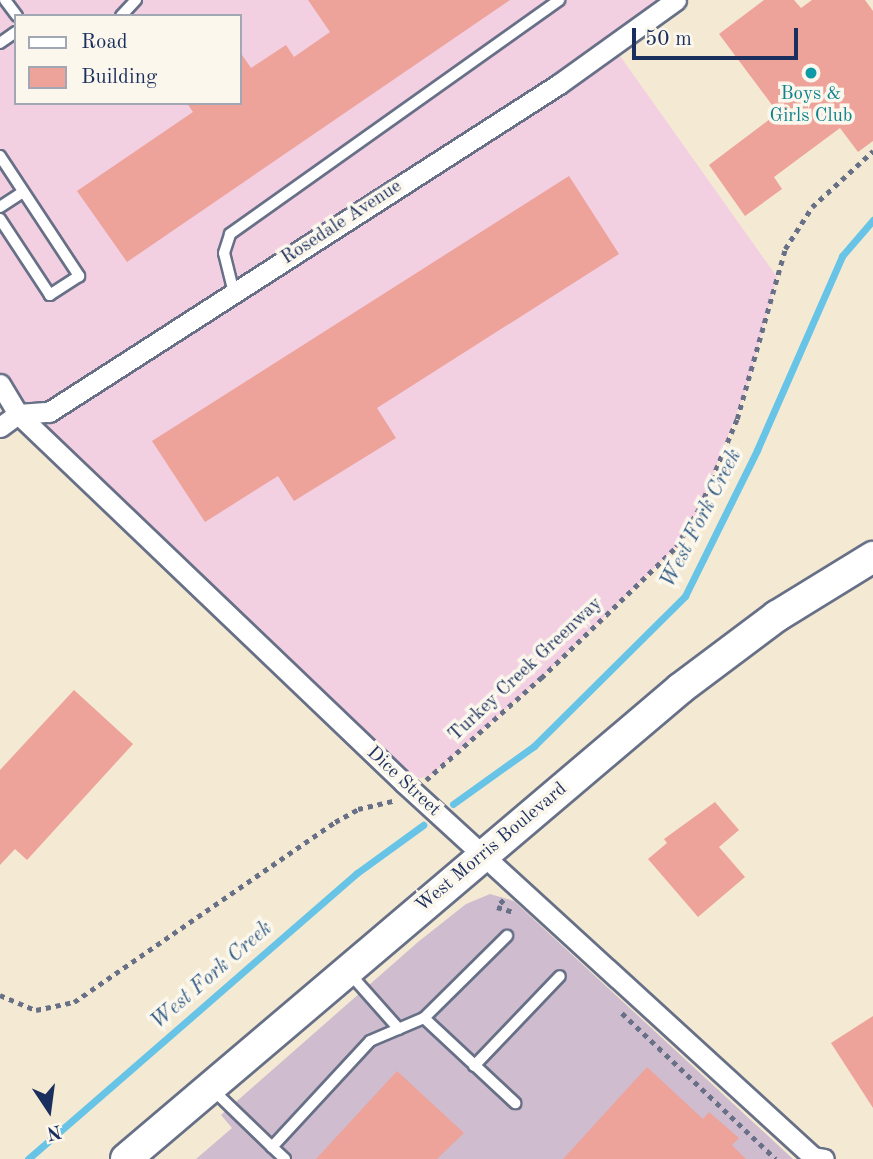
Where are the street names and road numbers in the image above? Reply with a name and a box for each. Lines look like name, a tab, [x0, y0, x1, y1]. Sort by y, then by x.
street label: Rosedale Avenue	[278, 176, 406, 270]
street label: Turkey Creek Greenway	[445, 593, 607, 747]
street label: Dice Street	[361, 742, 445, 822]
street label: West Morris Boulevard	[412, 778, 572, 918]

